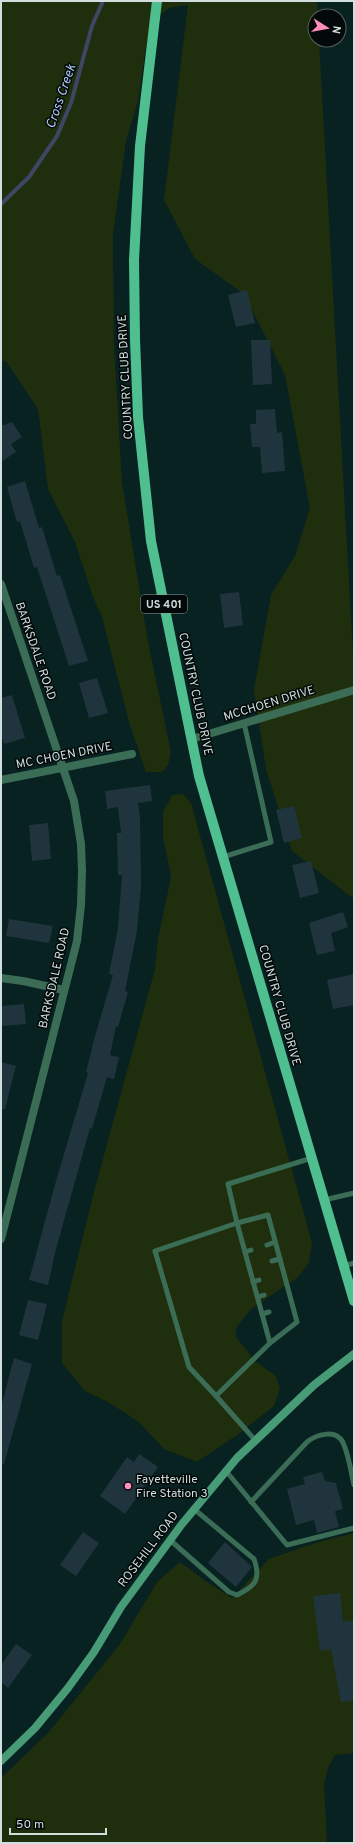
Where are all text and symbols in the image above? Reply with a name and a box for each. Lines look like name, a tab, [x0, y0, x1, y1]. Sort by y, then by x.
north arrow	[307, 8, 347, 48]
text: N	[328, 25, 343, 35]
water label: Cross Creek	[43, 62, 80, 131]
street label: COUNTRY CLUB DRIVE	[115, 314, 137, 440]
road number: US 401	[141, 595, 187, 613]
street label: BARKSDALE ROAD	[11, 600, 59, 702]
street label: COUNTRY CLUB DRIVE	[174, 631, 216, 757]
street label: MCCHOEN DRIVE	[222, 682, 317, 725]
street label: MC CHOEN DRIVE	[15, 739, 114, 773]
street label: BARKSDALE ROAD	[36, 926, 74, 1030]
street label: COUNTRY CLUB DRIVE	[254, 943, 304, 1068]
place label: Fayetteville Fire Station 3	[136, 1472, 208, 1502]
marker: Fayetteville Fire Station 3	[123, 1481, 133, 1491]
street label: ROSEHILL ROAD	[115, 1508, 183, 1591]
scale bar	[10, 1810, 106, 1836]
text: 50 m	[16, 1817, 44, 1833]

